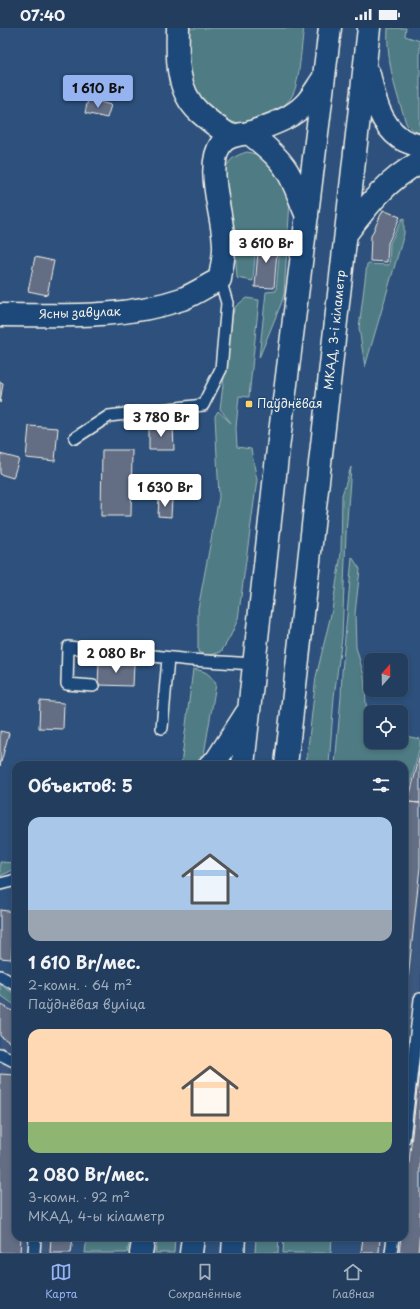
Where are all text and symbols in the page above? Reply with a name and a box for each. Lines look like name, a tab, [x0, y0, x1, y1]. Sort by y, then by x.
text: 07:40	[20, 3, 65, 26]
pin: 1 610 Br	[57, 75, 139, 109]
text: 1 610 Br	[72, 78, 124, 97]
pin: 3 610 Br	[225, 230, 307, 264]
text: 3 610 Br	[238, 233, 294, 252]
street label: МКАД, 3-і кіламетр	[319, 269, 349, 391]
street label: Ясны завулак	[39, 302, 122, 322]
place label: Паўднёвая	[257, 394, 323, 412]
marker: Паўднёвая	[244, 399, 254, 409]
pin: 3 780 Br	[120, 404, 202, 438]
text: 3 780 Br	[133, 407, 189, 426]
pin: 1 630 Br	[124, 474, 206, 508]
text: 1 630 Br	[137, 477, 193, 496]
pin: 2 080 Br	[75, 640, 157, 674]
text: 2 080 Br	[87, 643, 145, 662]
north arrow	[364, 653, 408, 697]
map controls	[364, 653, 408, 749]
button: locate	[364, 705, 408, 749]
text: Объектов: 5	[28, 772, 133, 798]
icon: filters	[370, 774, 392, 796]
icon: home	[174, 843, 246, 915]
text: 1 610 Br/мес.	[28, 949, 140, 975]
text: 2-комн. · 64 m²	[28, 975, 132, 994]
text: Паўднёвая вуліца	[28, 994, 146, 1013]
icon: home	[174, 1055, 246, 1127]
text: 2 080 Br/мес.	[28, 1161, 149, 1187]
text: 3-комн. · 92 m²	[28, 1187, 130, 1206]
text: МКАД, 4-ы кіламетр	[28, 1206, 165, 1225]
tab: Карта	[45, 1261, 78, 1302]
tab: Сохранённые	[168, 1261, 242, 1302]
tab: Главная	[332, 1261, 375, 1302]

